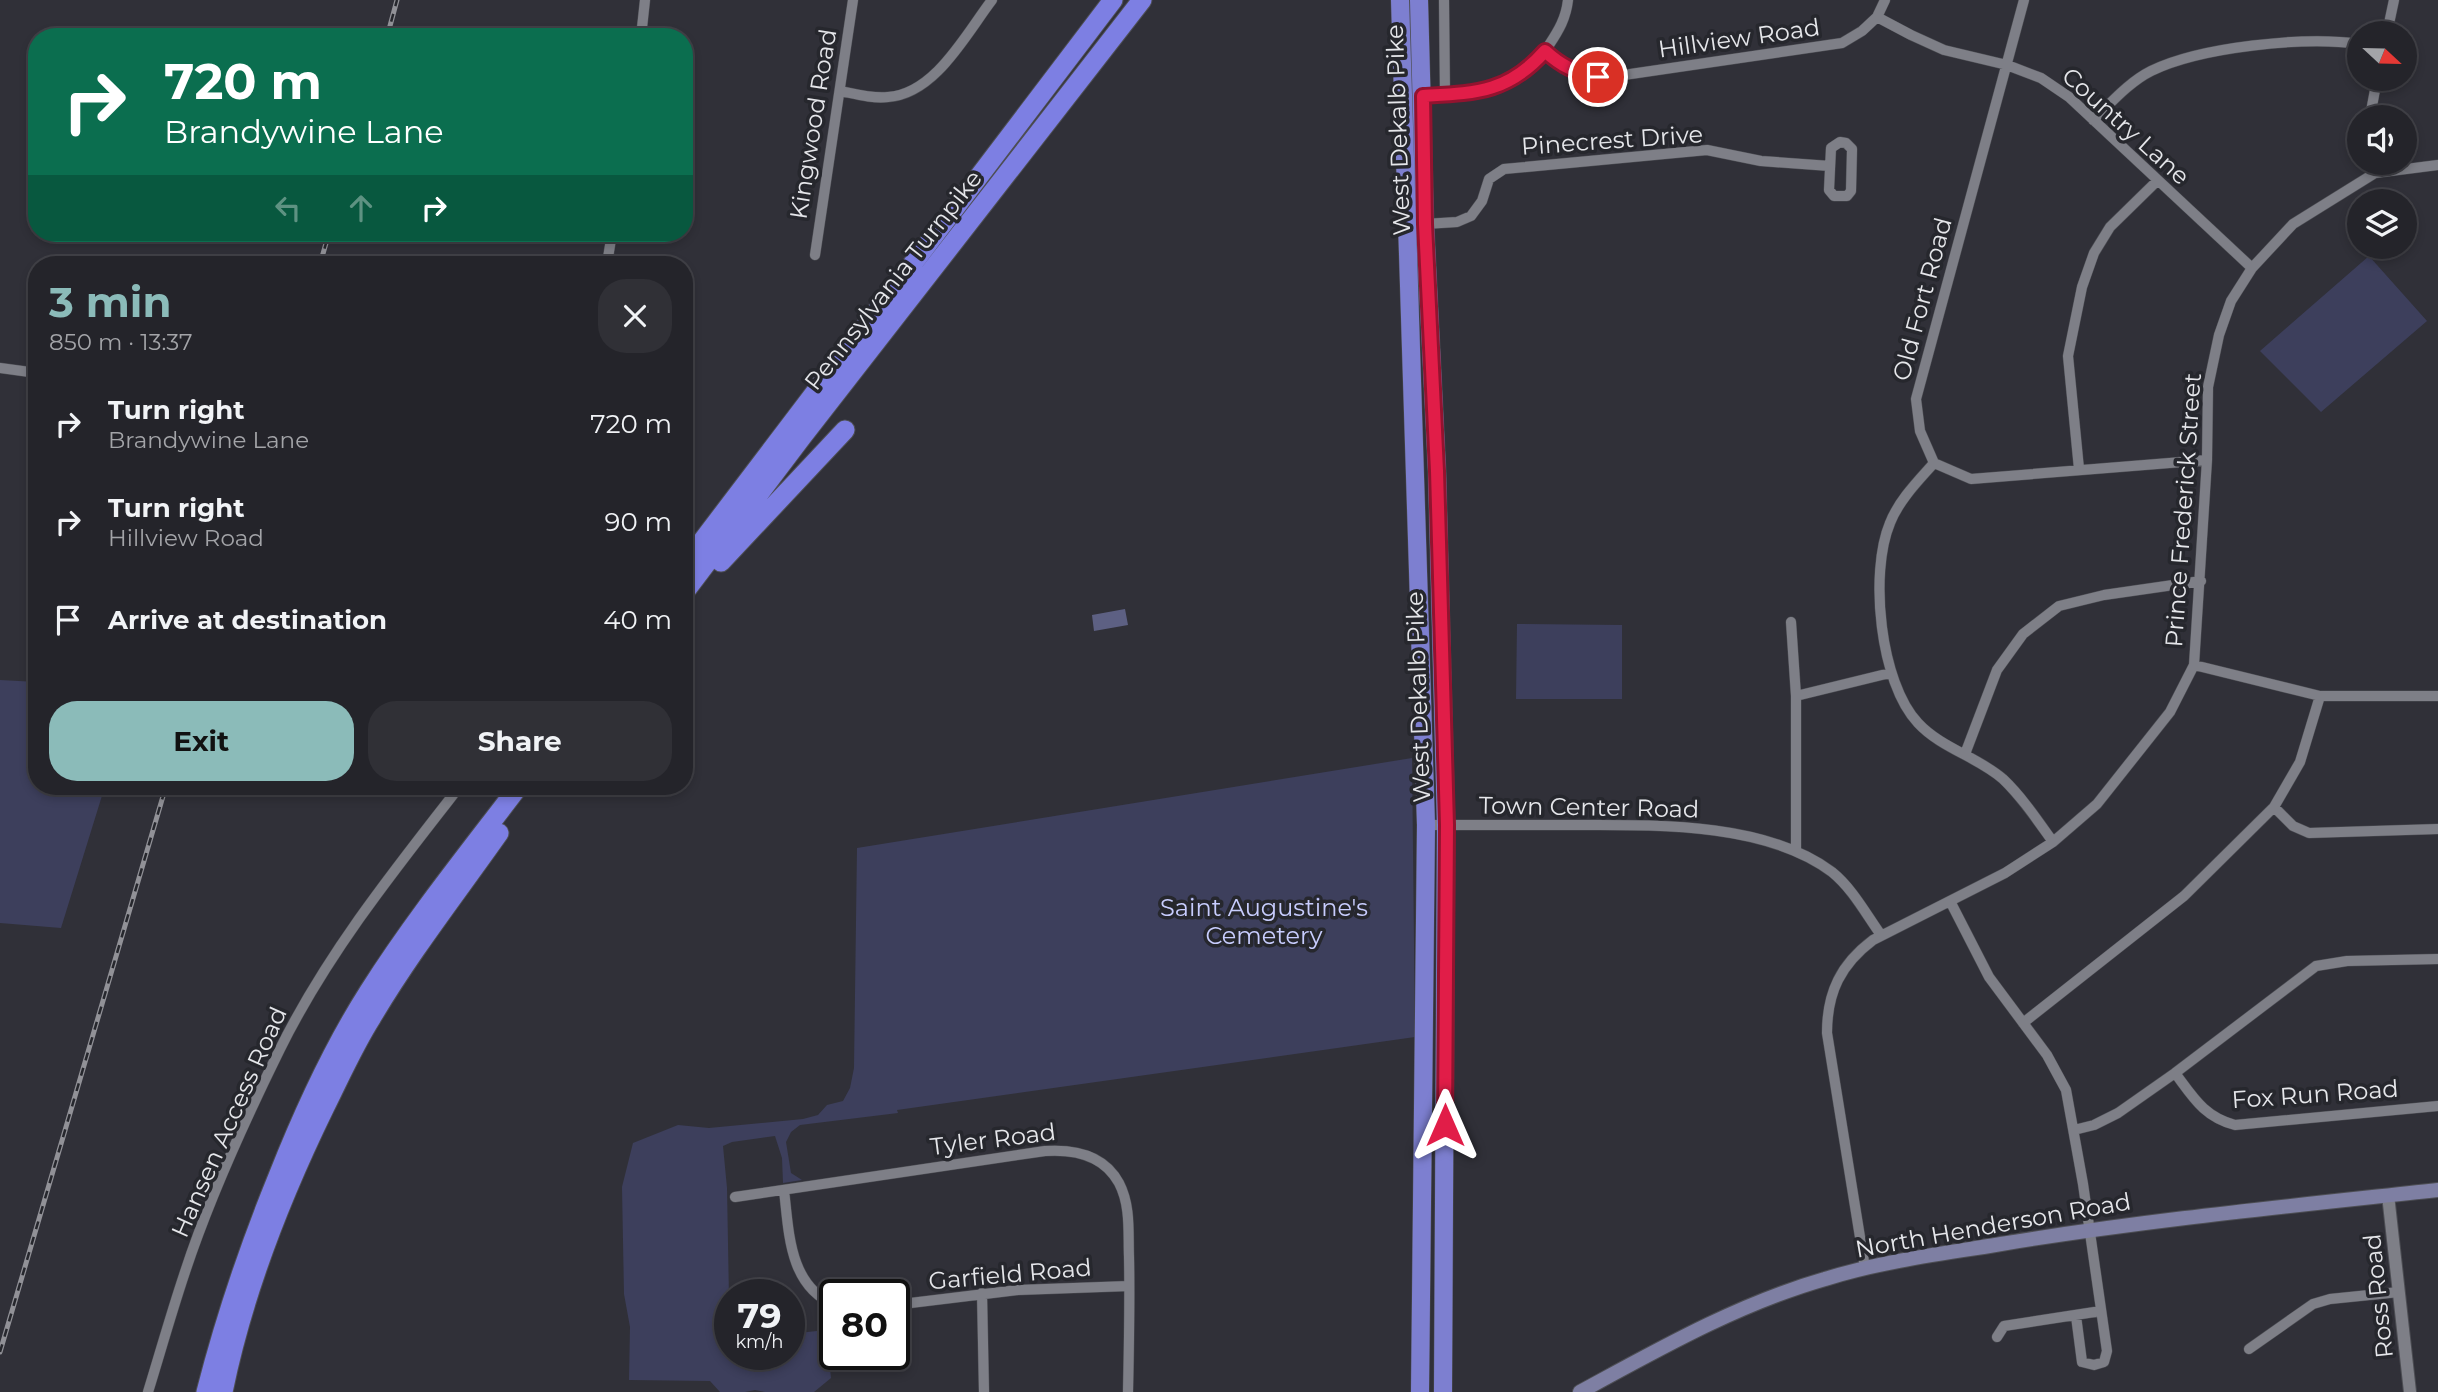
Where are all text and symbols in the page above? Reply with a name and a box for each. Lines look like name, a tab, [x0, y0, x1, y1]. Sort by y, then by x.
street label: Hillview Road	[1656, 12, 1822, 64]
north arrow	[2347, 21, 2417, 91]
map controls	[2347, 21, 2417, 259]
street label: West Dekalb Pike	[1380, 24, 1416, 236]
street label: Kingwood Road	[784, 27, 842, 221]
pin	[1568, 47, 1628, 107]
text: 720 m	[164, 52, 322, 111]
icon: right	[49, 56, 140, 147]
icon: arrive	[1579, 58, 1617, 96]
street label: Country Lane	[2056, 61, 2196, 191]
button: sound	[2347, 105, 2417, 175]
text: Brandywine Lane	[164, 112, 444, 151]
street label: Pinecrest Drive	[1520, 119, 1704, 161]
street label: Pennsylvania Turnpike	[798, 164, 988, 396]
icon: left	[269, 189, 307, 227]
icon: ahead	[342, 189, 380, 227]
icon: right	[415, 189, 453, 227]
button: layers	[2347, 189, 2417, 259]
street label: Old Fort Road	[1886, 214, 1958, 384]
text: 3 min	[49, 276, 171, 328]
button: close	[598, 279, 672, 353]
text: 850 m · 13:37	[49, 328, 193, 356]
street label: Prince Frederick Street	[2159, 372, 2207, 648]
text: Turn right	[108, 394, 244, 426]
icon: right	[49, 405, 87, 443]
text: 720 m	[590, 408, 672, 440]
text: Brandywine Lane	[108, 426, 309, 454]
text: Turn right	[108, 492, 244, 524]
icon: right	[49, 503, 87, 541]
text: 90 m	[605, 506, 672, 538]
text: Hillview Road	[108, 524, 264, 552]
street label: West Dekalb Pike	[1400, 591, 1436, 803]
icon: arrive	[49, 601, 87, 639]
text: Arrive at destination	[108, 604, 387, 636]
text: 40 m	[603, 604, 672, 636]
button: Exit	[49, 701, 354, 781]
button: Share	[368, 701, 672, 781]
street label: Town Center Road	[1479, 791, 1699, 823]
park label: Saint Augustine's Cemetery	[1160, 893, 1368, 950]
street label: Hansen Access Road	[165, 1002, 293, 1242]
street label: Fox Run Road	[2231, 1074, 2399, 1114]
position arrow	[1408, 1088, 1482, 1162]
street label: Tyler Road	[929, 1117, 1057, 1161]
street label: North Henderson Road	[1853, 1186, 2133, 1264]
street label: Ross Road	[2357, 1232, 2399, 1360]
street label: Garfield Road	[927, 1252, 1093, 1296]
speed limit sign: 80	[819, 1279, 910, 1370]
text: 79	[737, 1294, 781, 1337]
text: km/h	[735, 1331, 784, 1353]

